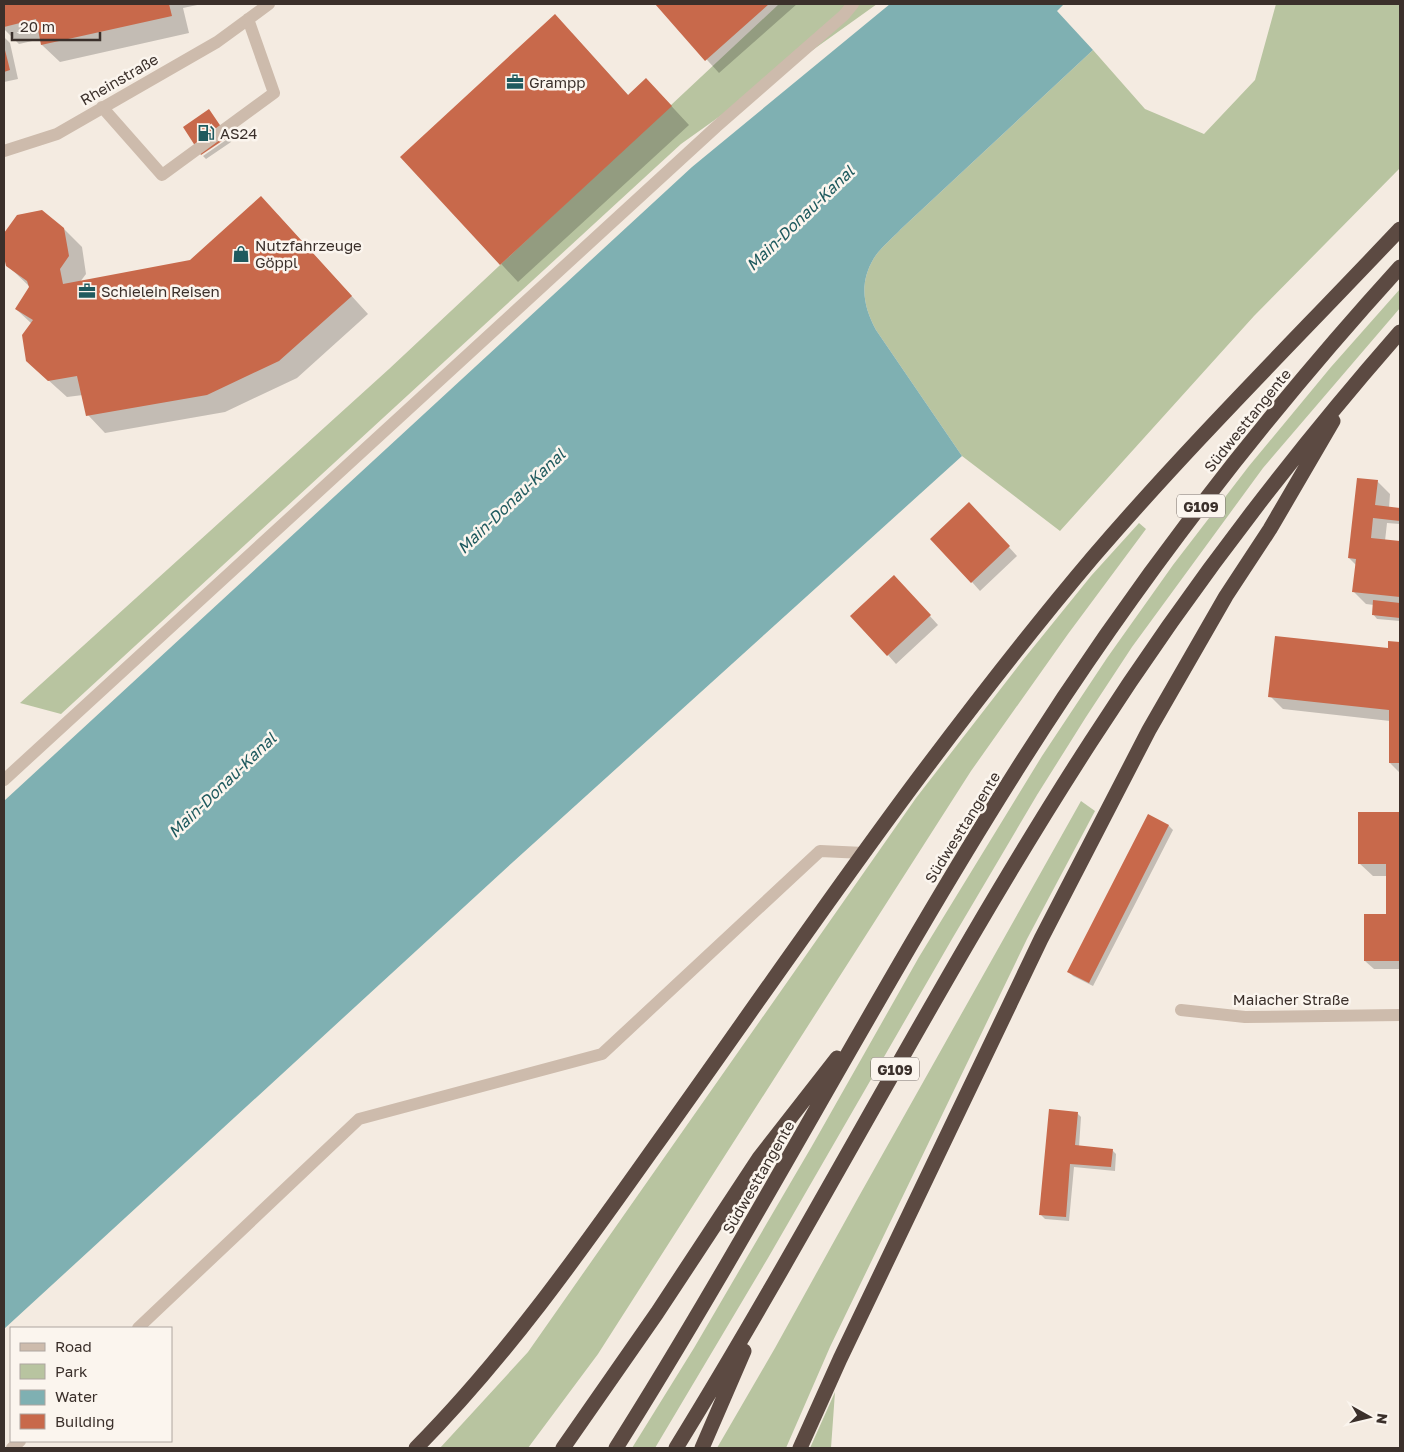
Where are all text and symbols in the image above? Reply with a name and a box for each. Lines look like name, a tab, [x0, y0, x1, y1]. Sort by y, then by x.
scale bar	[12, 10, 100, 42]
text: 20 m	[20, 17, 55, 35]
street label: Rheinstraße	[77, 49, 161, 109]
office icon: Grampp	[505, 72, 525, 92]
place label: Grampp	[529, 73, 585, 91]
fuel station icon: AS24	[196, 123, 216, 143]
place label: AS24	[220, 124, 257, 142]
water label: Main-Donau-Kanal	[742, 161, 859, 275]
place label: Nutzfahrzeuge Göppl	[255, 236, 362, 271]
shop icon: Nutzfahrzeuge Göppl	[231, 244, 251, 264]
office icon: Schielein Reisen	[77, 281, 97, 301]
place label: Schielein Reisen	[101, 282, 220, 300]
street label: Südwesttangente	[1200, 364, 1294, 475]
water label: Main-Donau-Kanal	[453, 444, 570, 558]
road number: G109	[1177, 494, 1225, 518]
water label: Main-Donau-Kanal	[164, 728, 281, 842]
street label: Südwesttangente	[921, 768, 1004, 886]
street label: Maiacher Straße	[1233, 990, 1350, 1008]
road number: G109	[871, 1058, 919, 1080]
street label: Südwesttangente	[718, 1117, 798, 1237]
legend	[10, 1327, 172, 1442]
text: Road	[55, 1337, 92, 1355]
text: Park	[55, 1362, 88, 1380]
text: Water	[55, 1387, 98, 1405]
north arrow	[1344, 1392, 1394, 1442]
text: Building	[55, 1412, 115, 1430]
text: N	[1373, 1412, 1392, 1425]

